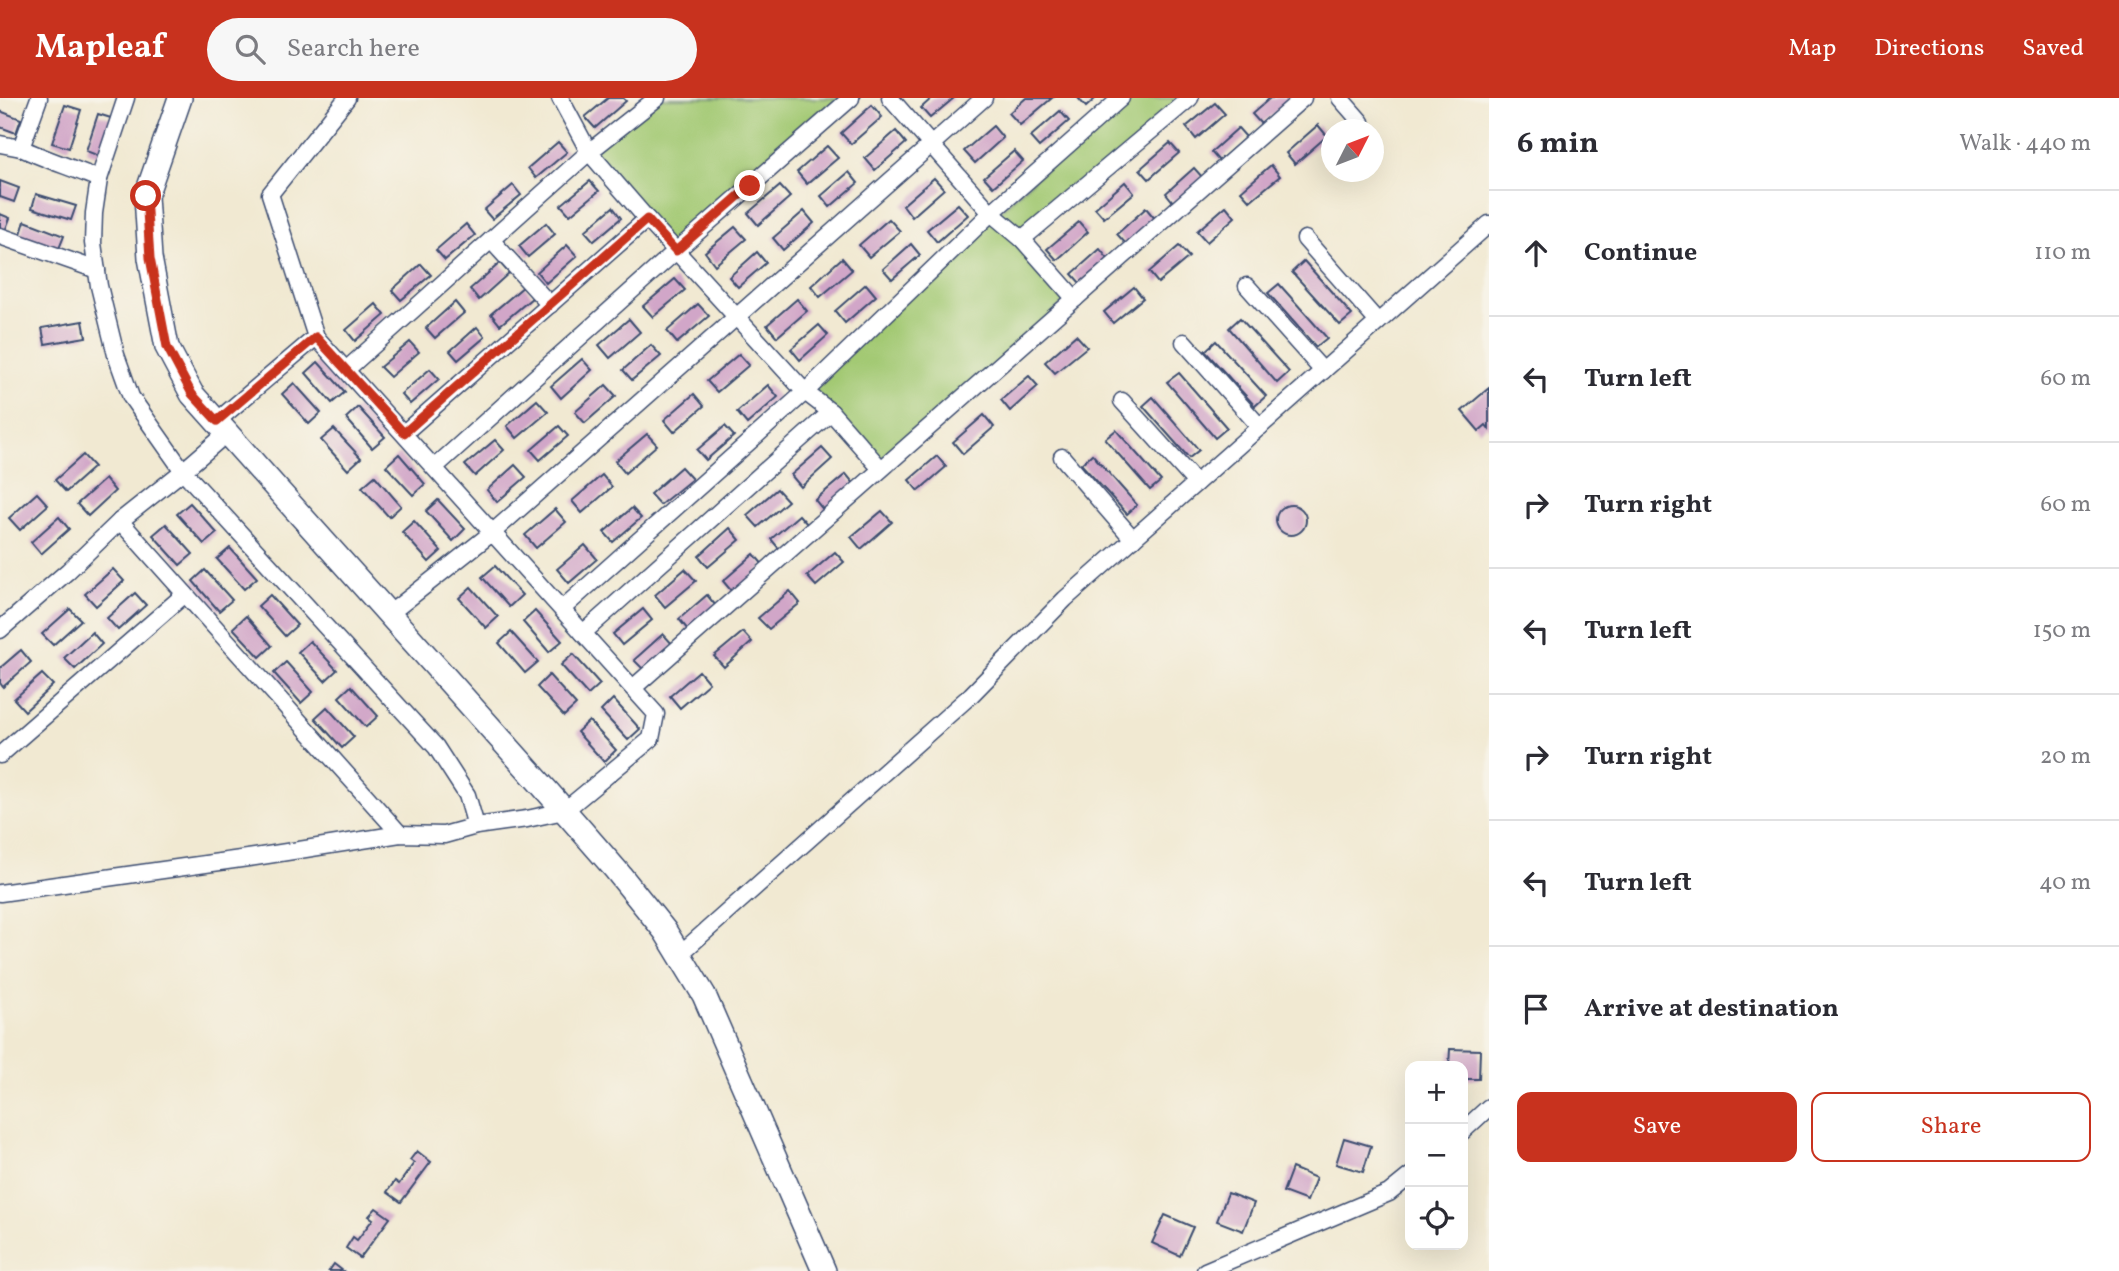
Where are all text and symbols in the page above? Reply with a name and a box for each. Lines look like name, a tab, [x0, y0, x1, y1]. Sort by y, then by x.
search box	[207, 18, 697, 81]
text: Mapleaf	[35, 26, 165, 72]
icon: search	[231, 30, 269, 68]
text: Search here	[287, 31, 420, 67]
text: Map	[1788, 32, 1836, 66]
text: Directions	[1874, 32, 1984, 66]
text: Saved	[2022, 32, 2084, 66]
north arrow	[1321, 119, 1384, 182]
text: 6 min	[1517, 123, 1599, 165]
text: Walk · 440 m	[1959, 128, 2091, 160]
route end	[734, 170, 765, 201]
route start	[130, 180, 161, 211]
icon: ahead	[1517, 234, 1555, 272]
text: Continue	[1584, 235, 1697, 271]
text: 110 m	[2034, 237, 2091, 269]
icon: left	[1517, 360, 1555, 398]
text: Turn left	[1584, 361, 1692, 397]
text: 60 m	[2041, 363, 2091, 395]
icon: right	[1517, 486, 1555, 524]
text: Turn right	[1584, 487, 1712, 523]
text: 60 m	[2041, 489, 2091, 521]
icon: left	[1517, 612, 1555, 650]
text: Turn left	[1584, 613, 1692, 649]
text: 150 m	[2033, 615, 2091, 647]
icon: right	[1517, 738, 1555, 776]
text: Turn right	[1584, 739, 1712, 775]
text: 20 m	[2040, 741, 2091, 773]
icon: left	[1517, 864, 1555, 902]
text: Turn left	[1584, 865, 1692, 901]
text: 40 m	[2039, 867, 2091, 899]
icon: arrive	[1517, 990, 1555, 1028]
text: Arrive at destination	[1584, 991, 1839, 1027]
map controls	[1405, 1061, 1468, 1250]
button: +	[1405, 1061, 1468, 1124]
button: Save	[1517, 1092, 1797, 1162]
button: Share	[1811, 1092, 2091, 1162]
button: −	[1405, 1124, 1468, 1187]
button: locate	[1405, 1187, 1468, 1250]

